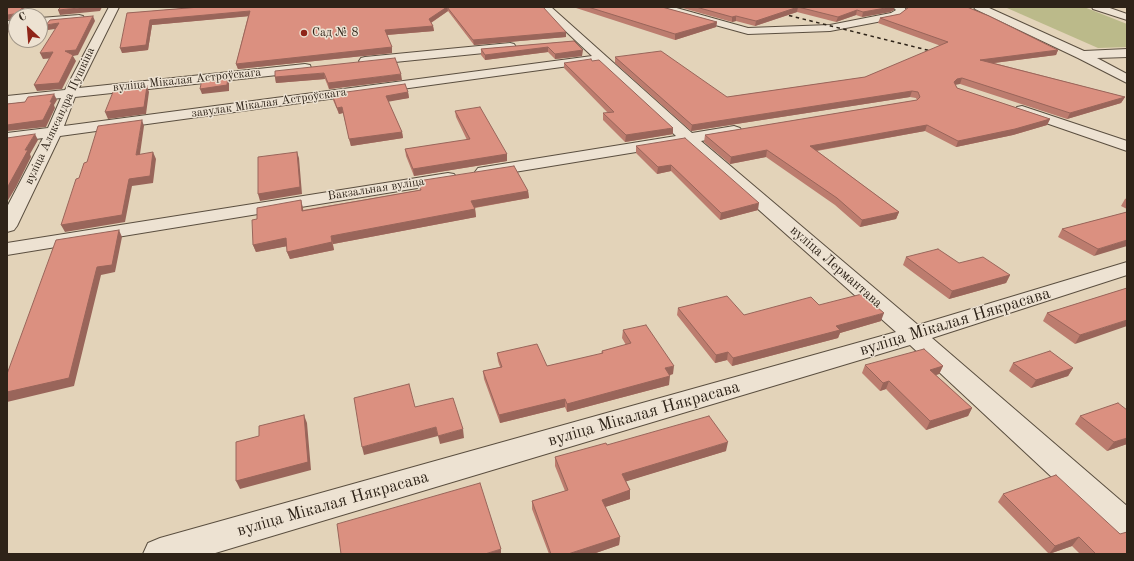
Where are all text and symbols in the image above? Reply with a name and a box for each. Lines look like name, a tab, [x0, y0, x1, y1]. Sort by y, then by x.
north arrow	[8, 8, 48, 48]
text: С	[17, 11, 29, 24]
place label: Сад № 8	[312, 26, 358, 40]
marker: Сад № 8	[299, 28, 309, 38]
street label: вуліца Аляксандра Пушкіна	[22, 45, 98, 187]
street label: вуліца Мікалая Астроўскага	[112, 65, 262, 95]
street label: завулак Мікалая Астроўскага	[191, 85, 347, 121]
street label: Вакзальная вуліца	[327, 174, 425, 204]
street label: вуліца Лермантава	[786, 222, 886, 312]
street label: вуліца Мікалая Някрасава	[857, 283, 1053, 361]
street label: вуліца Мікалая Някрасава	[546, 377, 742, 451]
street label: вуліца Мікалая Някрасава	[235, 467, 431, 541]

